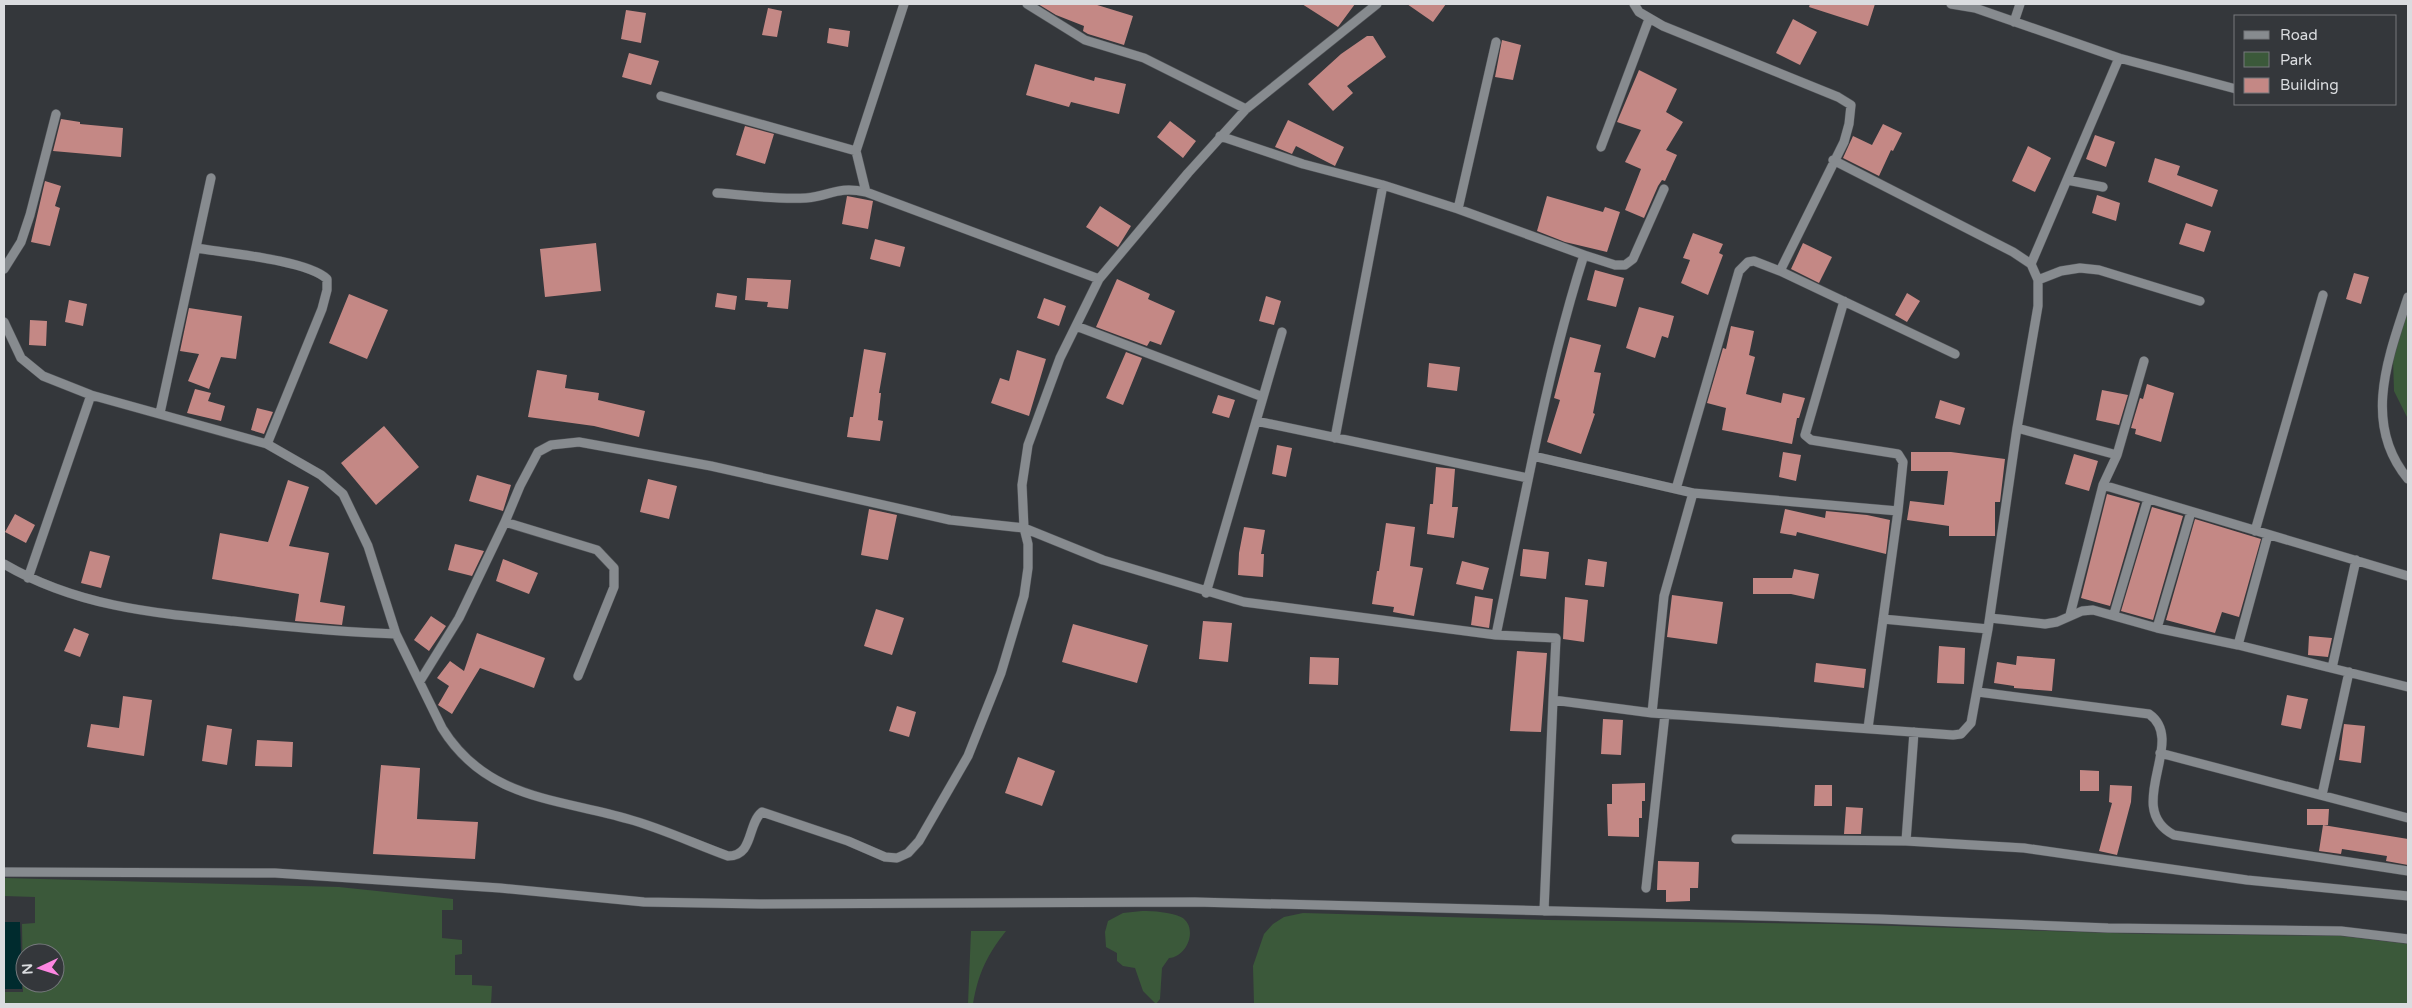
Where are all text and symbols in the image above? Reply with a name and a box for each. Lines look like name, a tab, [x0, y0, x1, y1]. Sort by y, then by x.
legend	[2234, 15, 2397, 105]
text: Road	[2280, 26, 2318, 44]
text: Park	[2280, 51, 2312, 69]
text: Building	[2280, 76, 2339, 94]
north arrow	[15, 943, 65, 993]
text: N	[19, 963, 36, 975]

